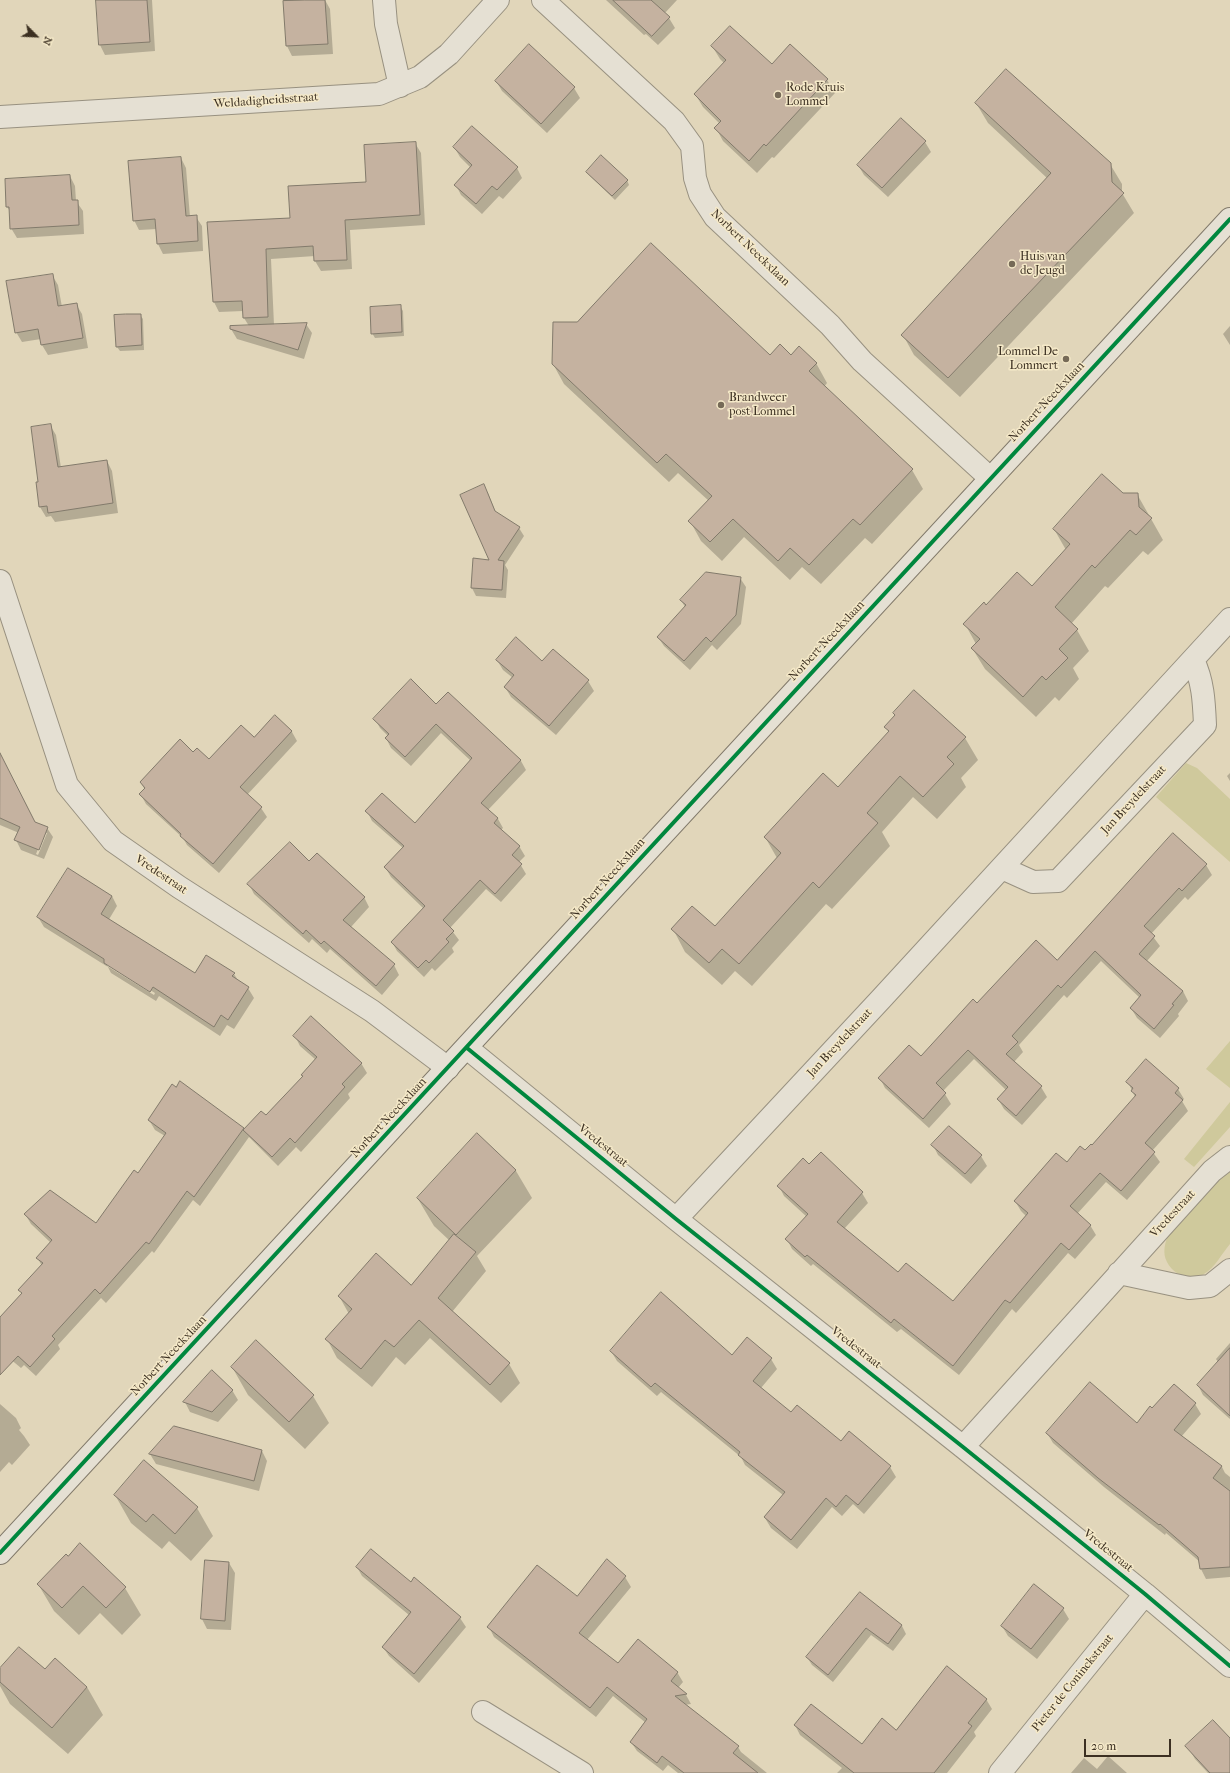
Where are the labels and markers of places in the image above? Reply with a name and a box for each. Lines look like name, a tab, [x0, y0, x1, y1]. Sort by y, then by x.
place label: Rode Kruis Lommel	[786, 81, 844, 109]
marker: Rode Kruis Lommel	[773, 90, 783, 100]
place label: Huis van de Jeugd	[1020, 250, 1065, 278]
marker: Huis van de Jeugd	[1007, 259, 1017, 269]
place label: Lommel De Lommert	[998, 345, 1058, 373]
marker: Lommel De Lommert	[1061, 354, 1071, 364]
place label: Brandweer post Lommel	[729, 391, 795, 419]
marker: Brandweer post Lommel	[716, 400, 726, 410]

